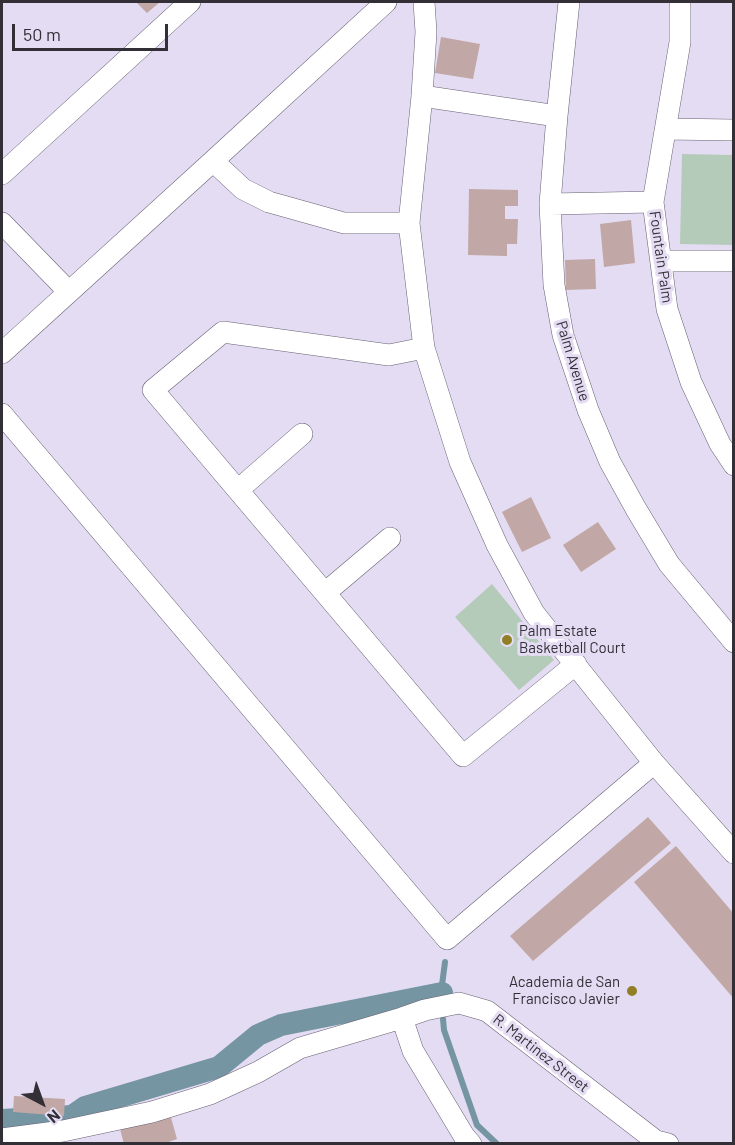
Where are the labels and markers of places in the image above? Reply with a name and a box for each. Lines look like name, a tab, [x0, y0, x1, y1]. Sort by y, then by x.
place label: Palm Estate Basketball Court	[519, 622, 626, 657]
marker: Palm Estate Basketball Court	[500, 633, 514, 647]
place label: Academia de San Francisco Javier	[509, 973, 620, 1008]
marker: Academia de San Francisco Javier	[625, 984, 639, 998]

